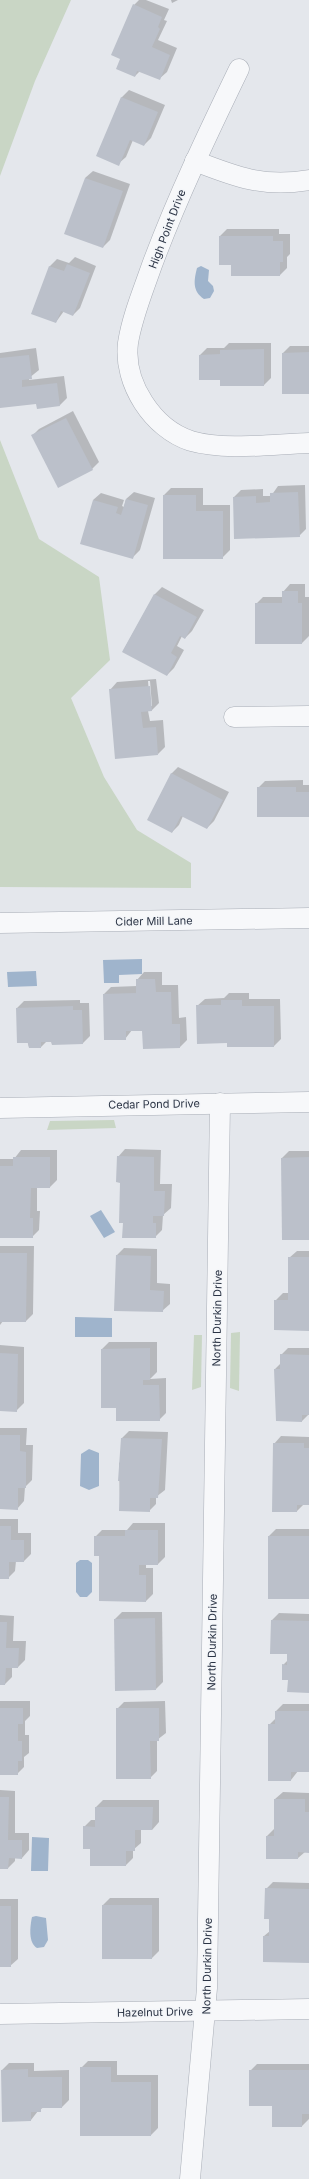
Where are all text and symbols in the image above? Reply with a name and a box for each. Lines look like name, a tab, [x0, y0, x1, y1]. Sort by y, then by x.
street label: High Point Drive	[145, 187, 189, 271]
street label: Cider Mill Lane	[115, 913, 193, 929]
street label: Cedar Pond Drive	[108, 1096, 200, 1112]
street label: North Durkin Drive	[209, 1270, 225, 1366]
street label: North Durkin Drive	[204, 1594, 220, 1690]
street label: North Durkin Drive	[199, 1918, 215, 2014]
street label: Hazelnut Drive	[117, 2004, 193, 2020]

